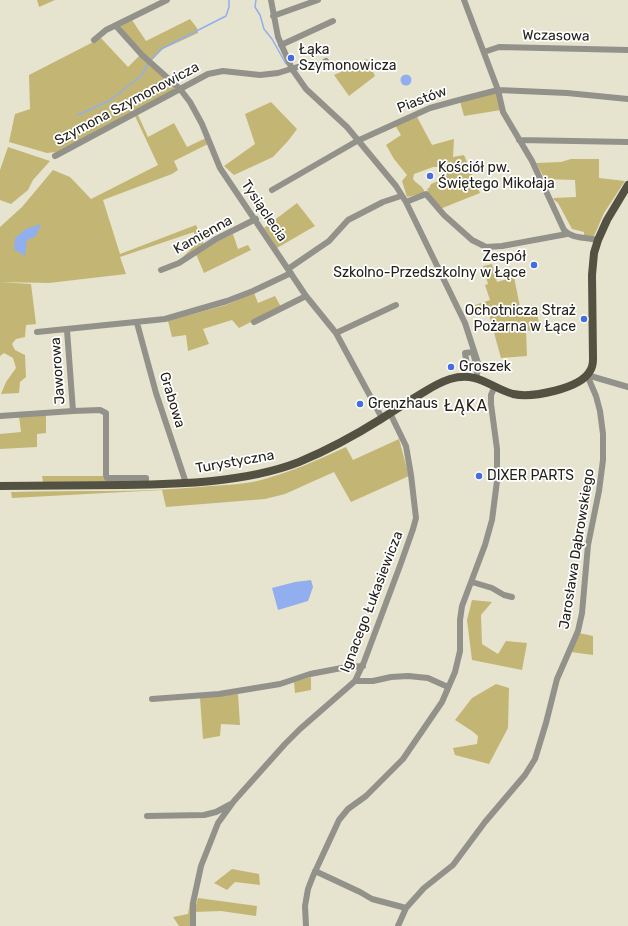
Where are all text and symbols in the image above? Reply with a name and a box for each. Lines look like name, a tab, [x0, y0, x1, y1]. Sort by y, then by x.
street label: Wczasowa	[522, 27, 590, 45]
place label: Łąka Szymonowicza	[299, 42, 397, 74]
marker: Łąka Szymonowicza	[286, 53, 296, 63]
street label: Szymona Szymonowicza	[52, 59, 202, 149]
street label: Piastów	[395, 83, 449, 117]
place label: Kościół pw. Świętego Mikołaja	[438, 160, 555, 192]
marker: Kościół pw. Świętego Mikołaja	[425, 171, 435, 181]
street label: Tysiąclecia	[237, 177, 291, 245]
street label: Kamienna	[171, 212, 235, 258]
place label: Zespół Szkolno-Przedszkolny w Łące	[333, 249, 526, 282]
marker: Zespół Szkolno-Przedszkolny w Łące	[529, 260, 539, 270]
place label: Ochotnicza Straż Pożarna w Łące	[465, 303, 576, 336]
marker: Ochotnicza Straż Pożarna w Łące	[579, 314, 589, 324]
street label: Jaworowa	[47, 337, 69, 405]
place label: Groszek	[459, 359, 511, 375]
marker: Groszek	[446, 362, 456, 372]
street label: Grabowa	[156, 370, 188, 430]
place label: Grenzhaus	[368, 396, 438, 412]
district label: ŁĄKA	[444, 396, 488, 416]
marker: Grenzhaus	[355, 399, 365, 409]
street label: Turystyczna	[194, 447, 276, 477]
street label: Jarosława Dąbrowskiego	[556, 467, 598, 631]
place label: DIXER PARTS	[487, 468, 574, 484]
marker: DIXER PARTS	[474, 471, 484, 481]
street label: Ignacego Łukasiewicza	[337, 529, 407, 675]

